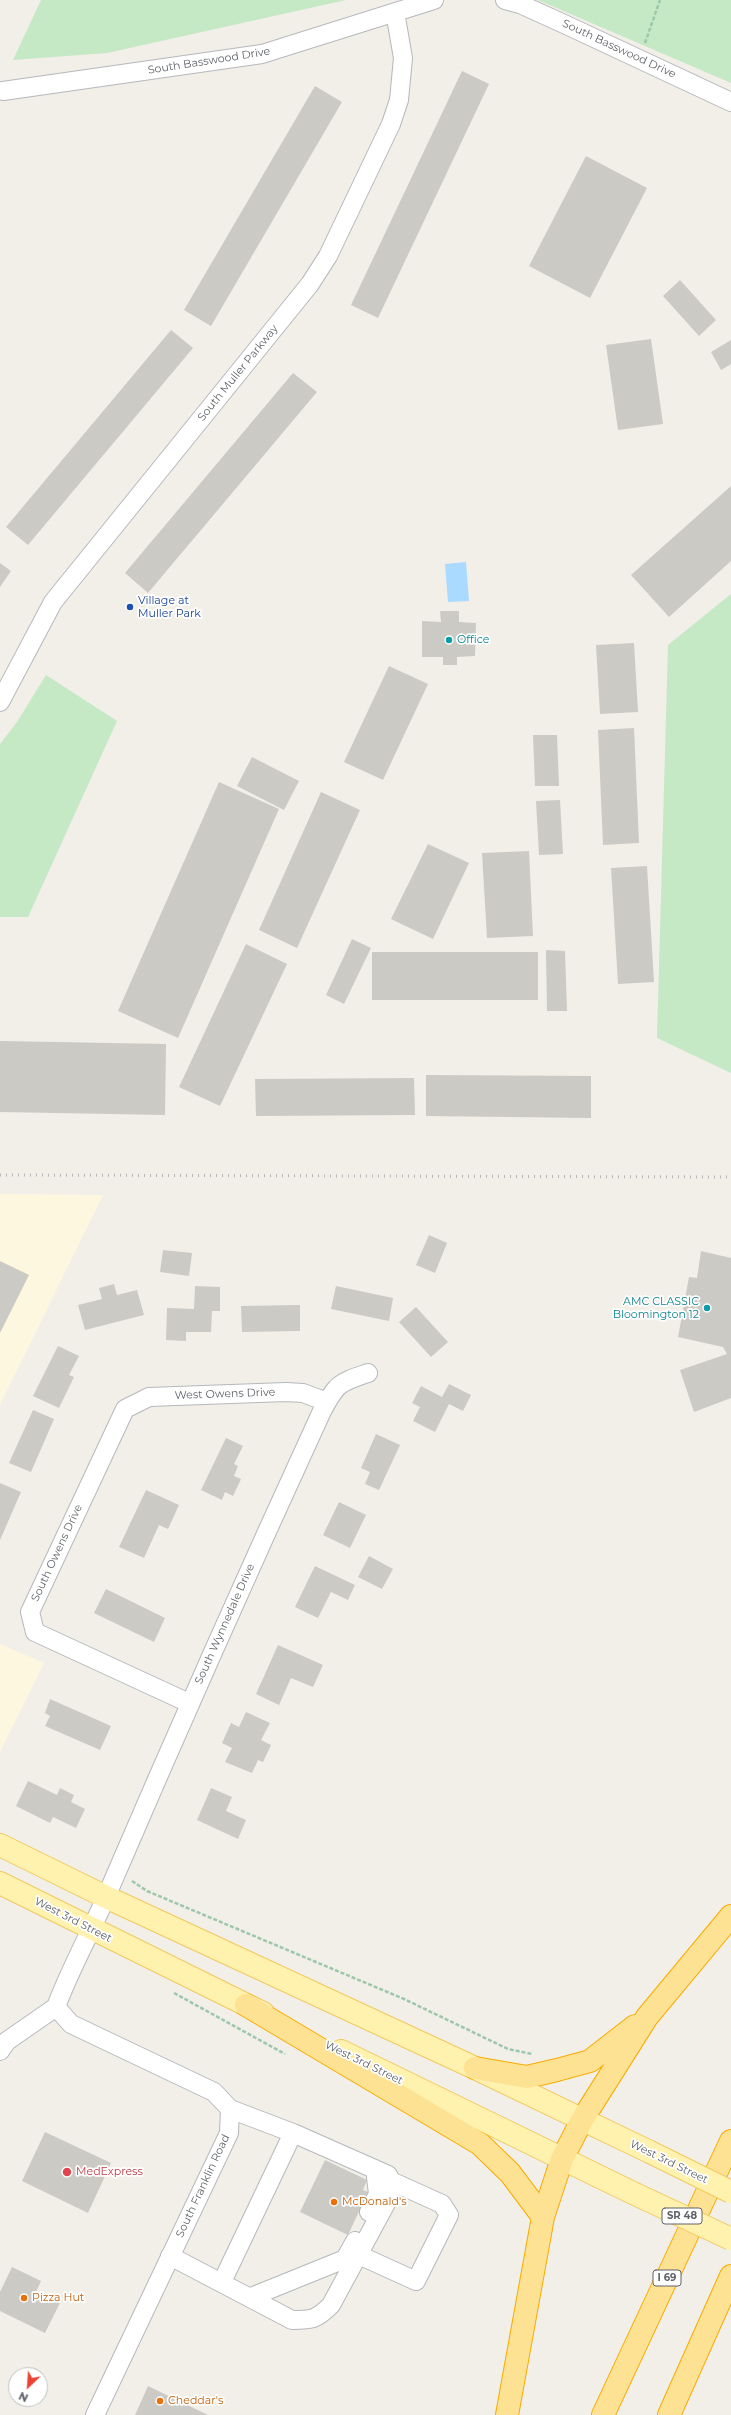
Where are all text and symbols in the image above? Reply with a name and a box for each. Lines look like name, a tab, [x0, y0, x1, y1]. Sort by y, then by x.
street label: South Basswood Drive	[560, 17, 678, 81]
street label: South Basswood Drive	[147, 45, 271, 77]
street label: South Muller Parkway	[195, 322, 281, 424]
place label: Village at Muller Park	[138, 594, 201, 620]
marker: Village at Muller Park	[125, 602, 135, 612]
place label: Office	[457, 633, 489, 647]
marker: Office	[444, 635, 454, 645]
place label: AMC CLASSIC Bloomington 12	[613, 1295, 699, 1321]
marker: AMC CLASSIC Bloomington 12	[702, 1303, 712, 1313]
street label: West Owens Drive	[174, 1386, 276, 1402]
street label: South Owens Drive	[29, 1502, 85, 1604]
street label: South Wynnedale Drive	[192, 1562, 258, 1686]
street label: West 3rd Street	[32, 1895, 114, 1945]
street label: West 3rd Street	[323, 2038, 405, 2088]
street label: South Franklin Road	[173, 2132, 233, 2240]
street label: West 3rd Street	[628, 2137, 710, 2187]
place label: MedExpress	[76, 2165, 143, 2179]
marker: MedExpress	[61, 2166, 73, 2178]
place label: McDonald's	[342, 2195, 407, 2209]
marker: McDonald's	[329, 2197, 339, 2207]
road number: SR 48	[662, 2208, 702, 2224]
road number: I 69	[653, 2270, 681, 2286]
place label: Pizza Hut	[32, 2291, 84, 2305]
marker: Pizza Hut	[19, 2293, 29, 2303]
north arrow	[8, 2367, 48, 2407]
text: N	[16, 2389, 30, 2405]
place label: Cheddar's	[168, 2394, 223, 2408]
marker: Cheddar's	[155, 2396, 165, 2406]

